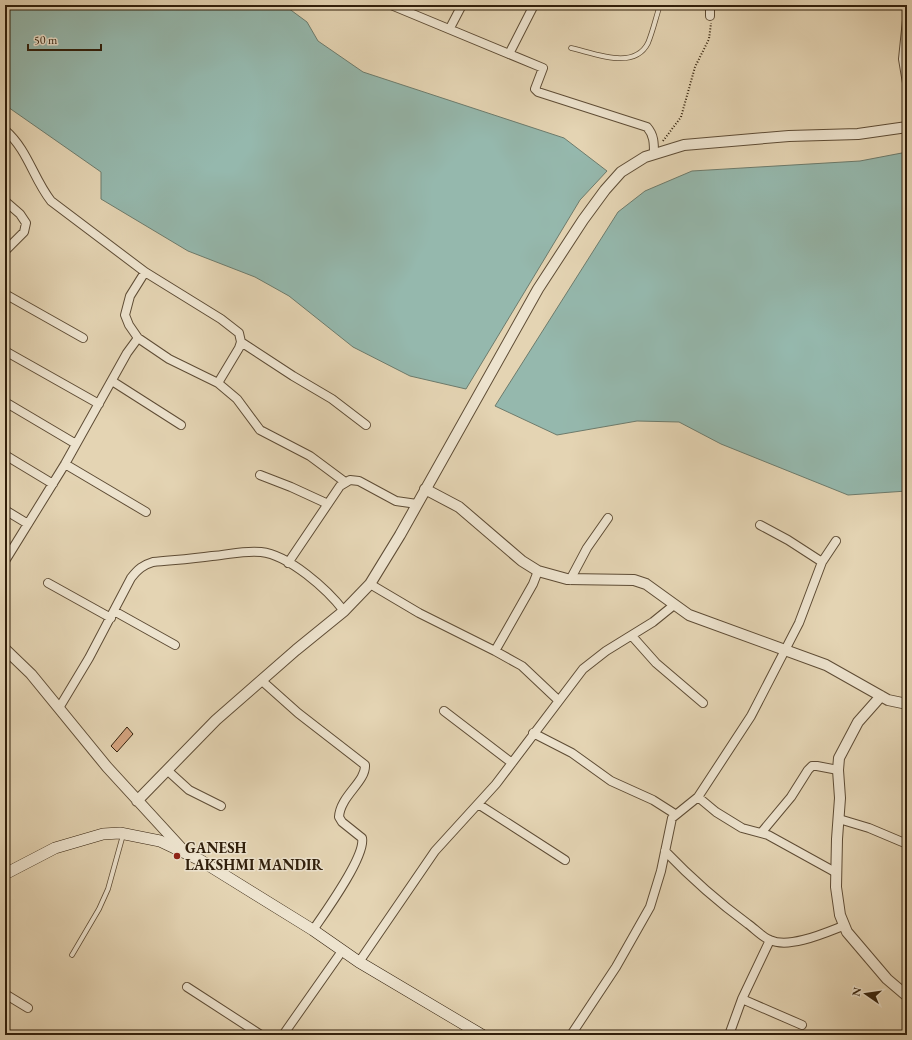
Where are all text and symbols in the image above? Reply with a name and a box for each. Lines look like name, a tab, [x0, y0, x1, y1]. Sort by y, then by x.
scale bar	[28, 26, 101, 52]
text: 50 m	[34, 32, 58, 48]
place label: GANESH LAKSHMI MANDIR	[185, 838, 324, 874]
marker: GANESH LAKSHMI MANDIR	[172, 851, 182, 861]
north arrow	[846, 974, 886, 1014]
text: N	[848, 986, 864, 998]

